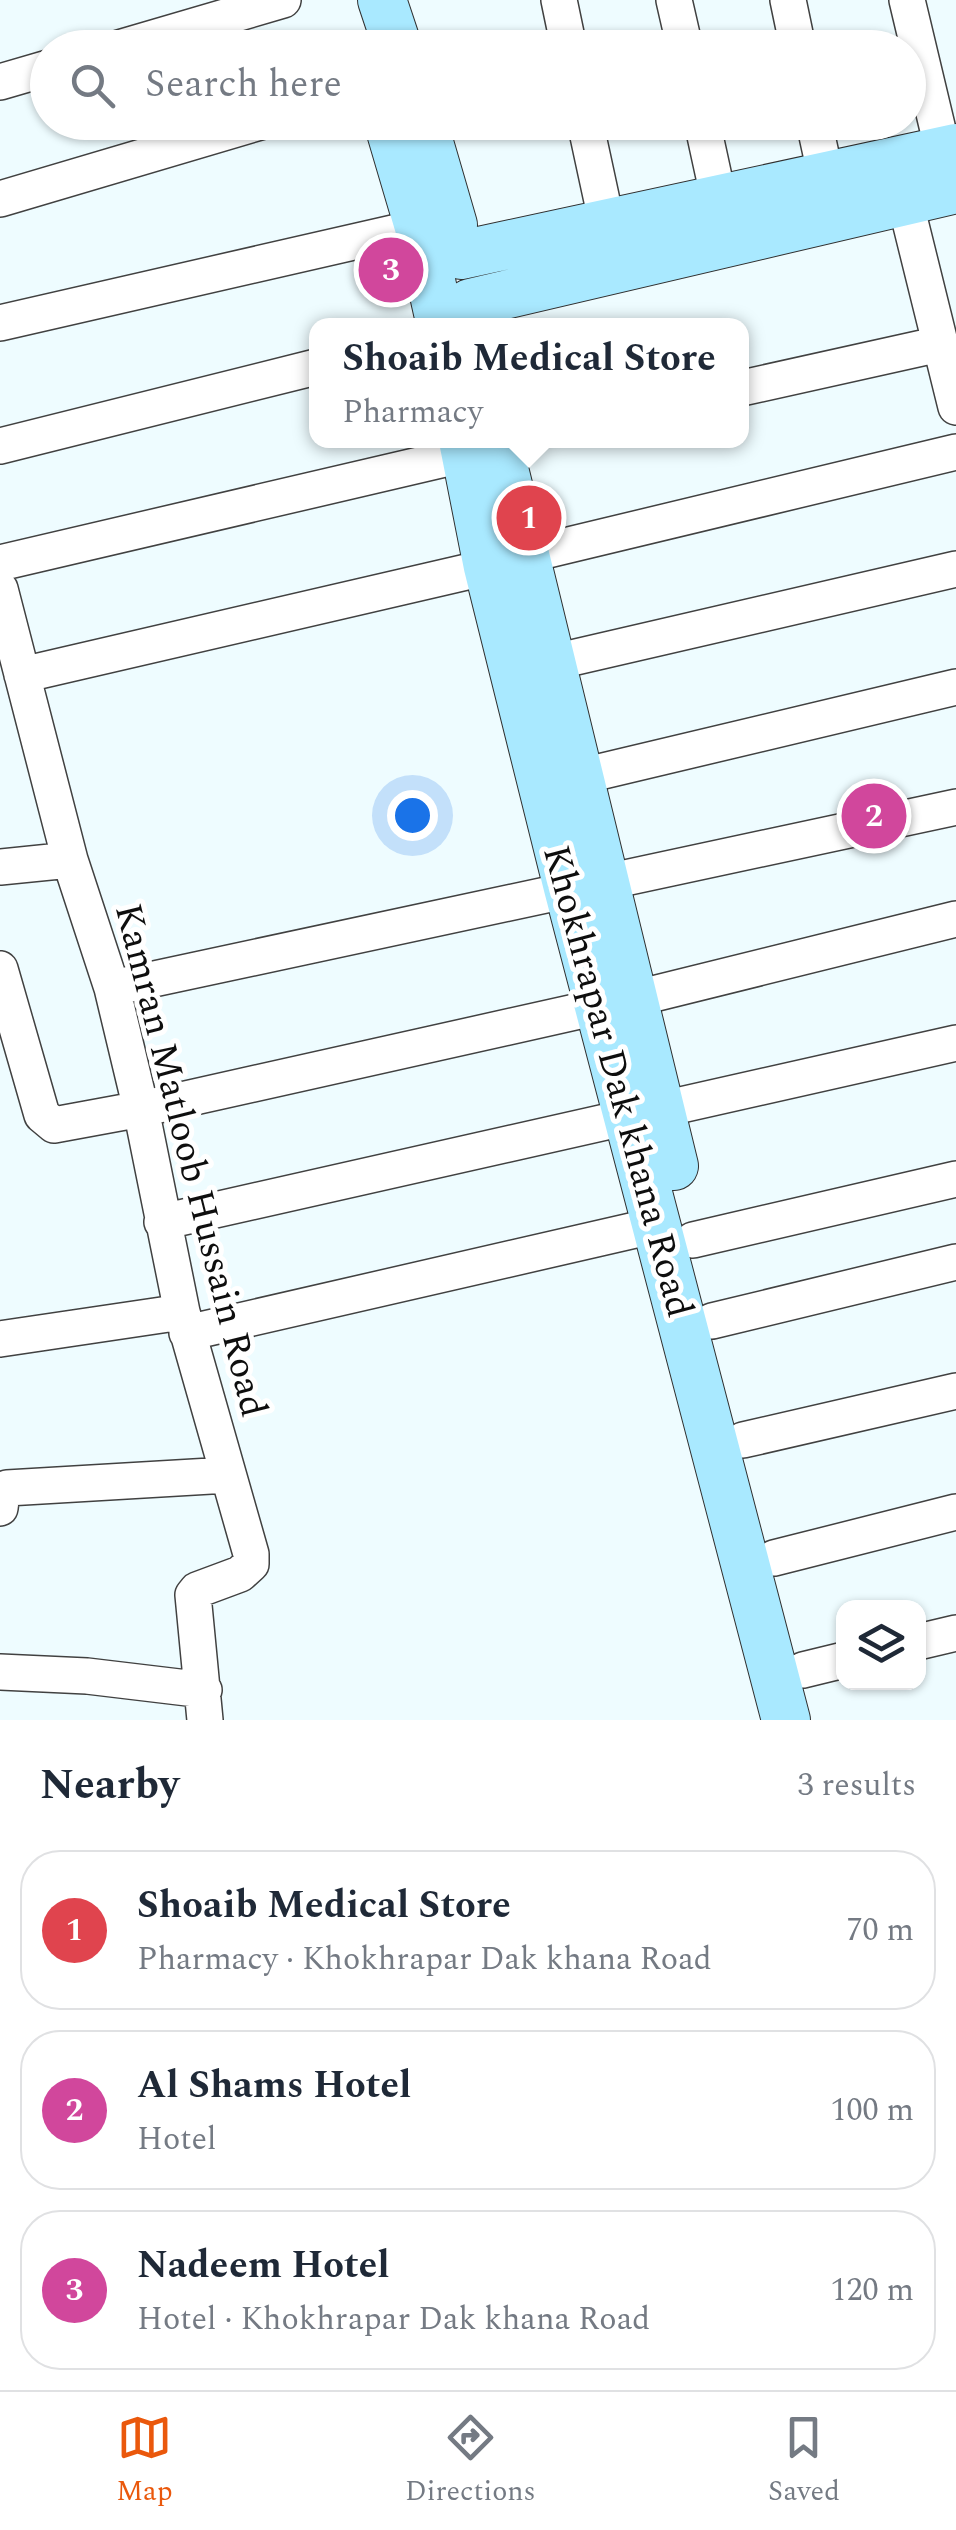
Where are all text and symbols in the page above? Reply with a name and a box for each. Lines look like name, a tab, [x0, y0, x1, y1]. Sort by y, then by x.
search box	[30, 30, 926, 140]
text: Search here	[145, 56, 342, 114]
icon: search	[65, 58, 120, 113]
pin: 3	[358, 232, 424, 308]
popup	[309, 318, 749, 448]
text: Shoaib Medical Store	[342, 330, 716, 388]
text: Pharmacy	[342, 388, 483, 437]
pin: 1	[496, 480, 562, 556]
pin: 2	[842, 778, 906, 854]
your location	[387, 790, 438, 841]
street label: Khokhrapar Dak khana Road	[526, 839, 708, 1324]
street label: Kamran Matloob Hussain Road	[98, 898, 282, 1423]
map controls	[836, 1600, 926, 1690]
button: layers	[836, 1600, 926, 1690]
text: Nearby	[40, 1754, 179, 1817]
text: 3 results	[797, 1761, 916, 1810]
text: Shoaib Medical Store	[137, 1877, 511, 1935]
text: 1	[66, 1906, 83, 1955]
text: 70 m	[846, 1906, 914, 1955]
text: Pharmacy · Khokhrapar Dak khana Road	[137, 1935, 712, 1984]
text: Al Shams Hotel	[137, 2057, 411, 2115]
text: 2	[66, 2086, 83, 2135]
text: 100 m	[830, 2086, 914, 2135]
text: Hotel	[137, 2115, 216, 2164]
text: Nadeem Hotel	[137, 2237, 390, 2295]
text: 3	[66, 2266, 83, 2315]
text: 120 m	[830, 2266, 914, 2315]
text: Hotel · Khokhrapar Dak khana Road	[137, 2295, 650, 2344]
tab: Map	[116, 2410, 173, 2513]
tab: Directions	[405, 2410, 536, 2513]
tab: Saved	[768, 2410, 840, 2513]

